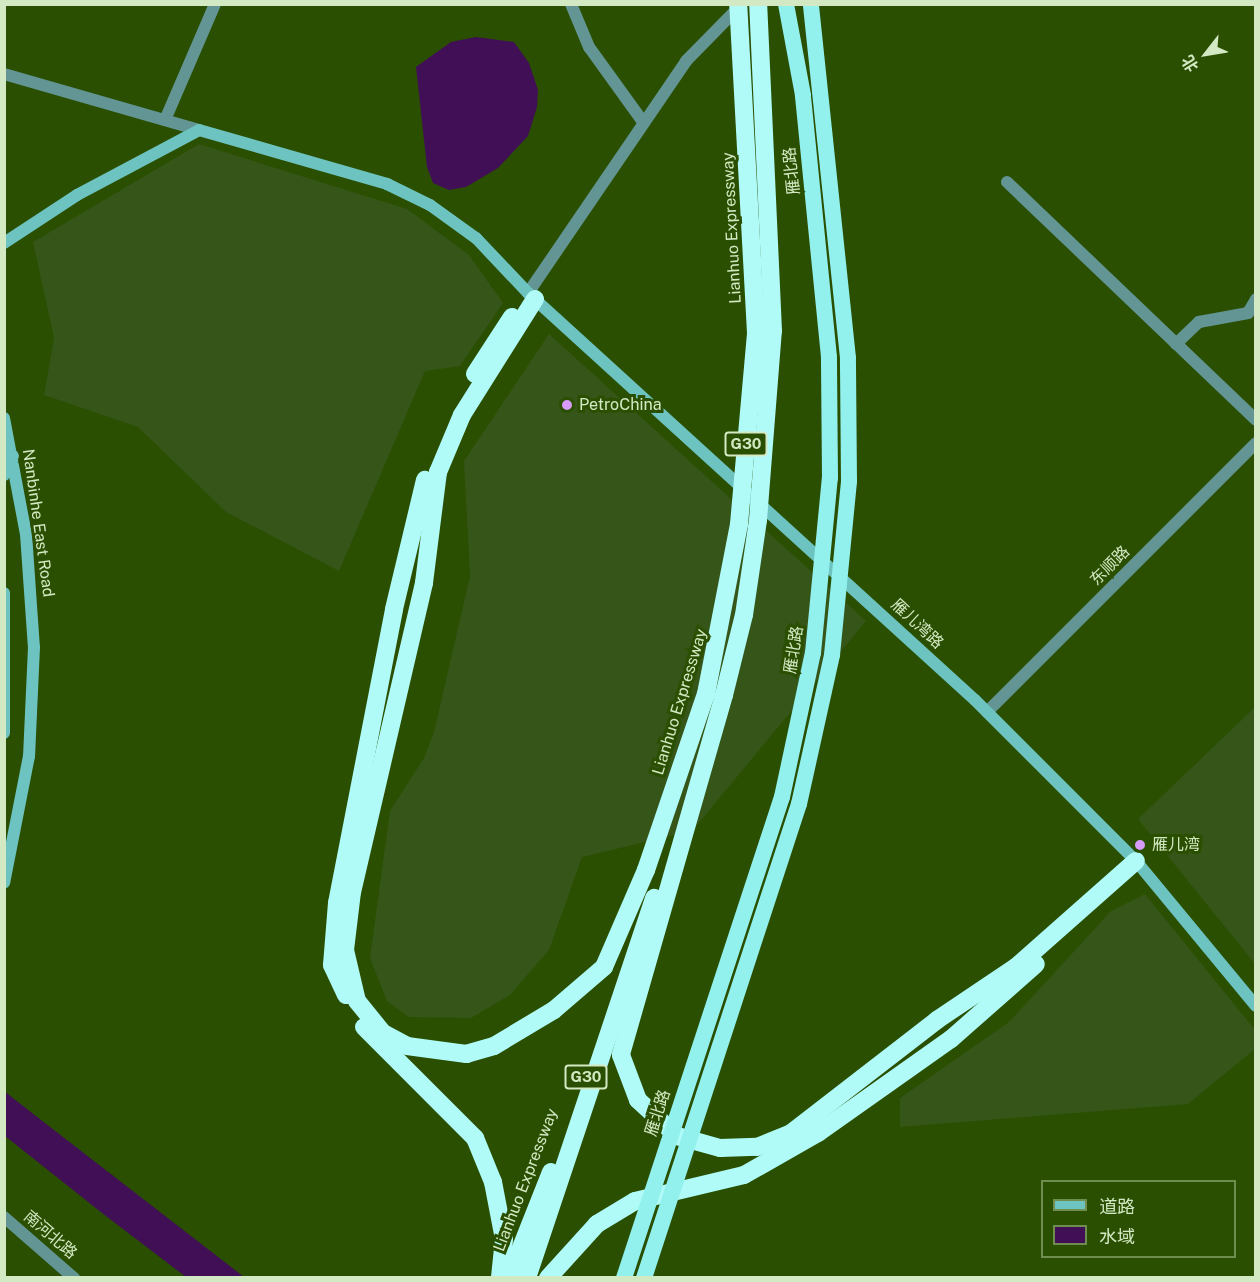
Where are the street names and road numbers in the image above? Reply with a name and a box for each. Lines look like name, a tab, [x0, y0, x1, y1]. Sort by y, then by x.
street label: 雁北路	[780, 146, 804, 196]
street label: Lianhuo Expressway	[718, 152, 746, 304]
road number: G30	[724, 432, 768, 456]
street label: Nanbinhe East Road	[18, 448, 58, 598]
street label: 东顺路	[1086, 542, 1134, 590]
street label: 雁儿湾路	[887, 595, 947, 653]
street label: 雁北路	[781, 625, 807, 675]
street label: Lianhuo Expressway	[649, 627, 711, 777]
road number: G30	[564, 1065, 608, 1089]
street label: 雁北路	[641, 1087, 675, 1139]
street label: Lianhuo Expressway	[490, 1106, 562, 1254]
street label: 南河北路	[20, 1207, 80, 1263]

